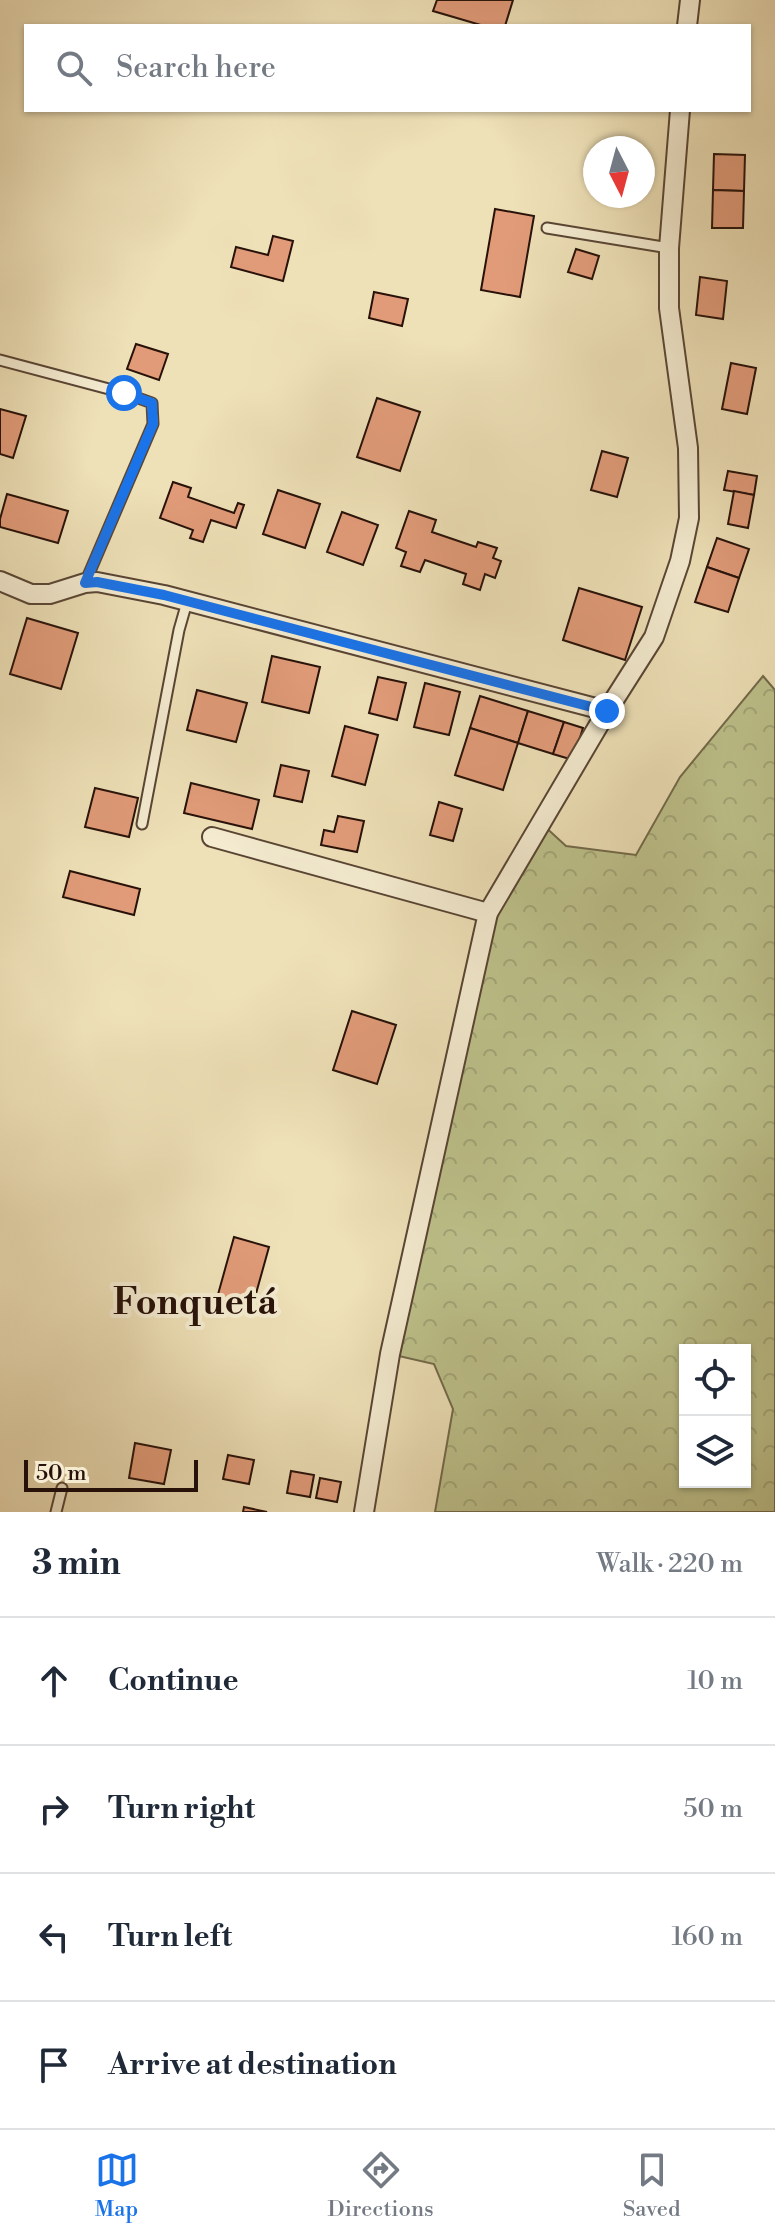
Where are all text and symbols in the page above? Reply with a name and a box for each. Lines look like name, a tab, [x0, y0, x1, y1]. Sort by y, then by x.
search box	[24, 24, 751, 112]
icon: search	[52, 46, 96, 90]
text: Search here	[116, 49, 276, 87]
north arrow	[583, 136, 655, 208]
route start	[106, 375, 142, 411]
route end	[589, 693, 625, 729]
district label: Fonquetá	[113, 1281, 278, 1326]
map controls	[679, 1344, 751, 1488]
button: locate	[679, 1344, 751, 1416]
button: layers	[679, 1416, 751, 1488]
scale bar	[24, 1456, 198, 1492]
text: 50 m	[36, 1460, 87, 1487]
text: 3 min	[32, 1543, 121, 1585]
text: Walk · 220 m	[597, 1548, 743, 1580]
icon: ahead	[32, 1659, 76, 1703]
text: Continue	[108, 1662, 239, 1700]
text: 10 m	[687, 1665, 743, 1697]
icon: right	[32, 1787, 76, 1831]
text: Turn right	[108, 1790, 255, 1828]
text: 50 m	[683, 1793, 743, 1825]
icon: left	[32, 1915, 76, 1959]
text: Turn left	[108, 1918, 232, 1956]
text: 160 m	[672, 1921, 743, 1953]
icon: arrive	[32, 2043, 76, 2087]
text: Arrive at destination	[108, 2046, 397, 2084]
tab: Map	[95, 2148, 139, 2223]
tab: Directions	[328, 2148, 434, 2223]
tab: Saved	[623, 2148, 680, 2223]

